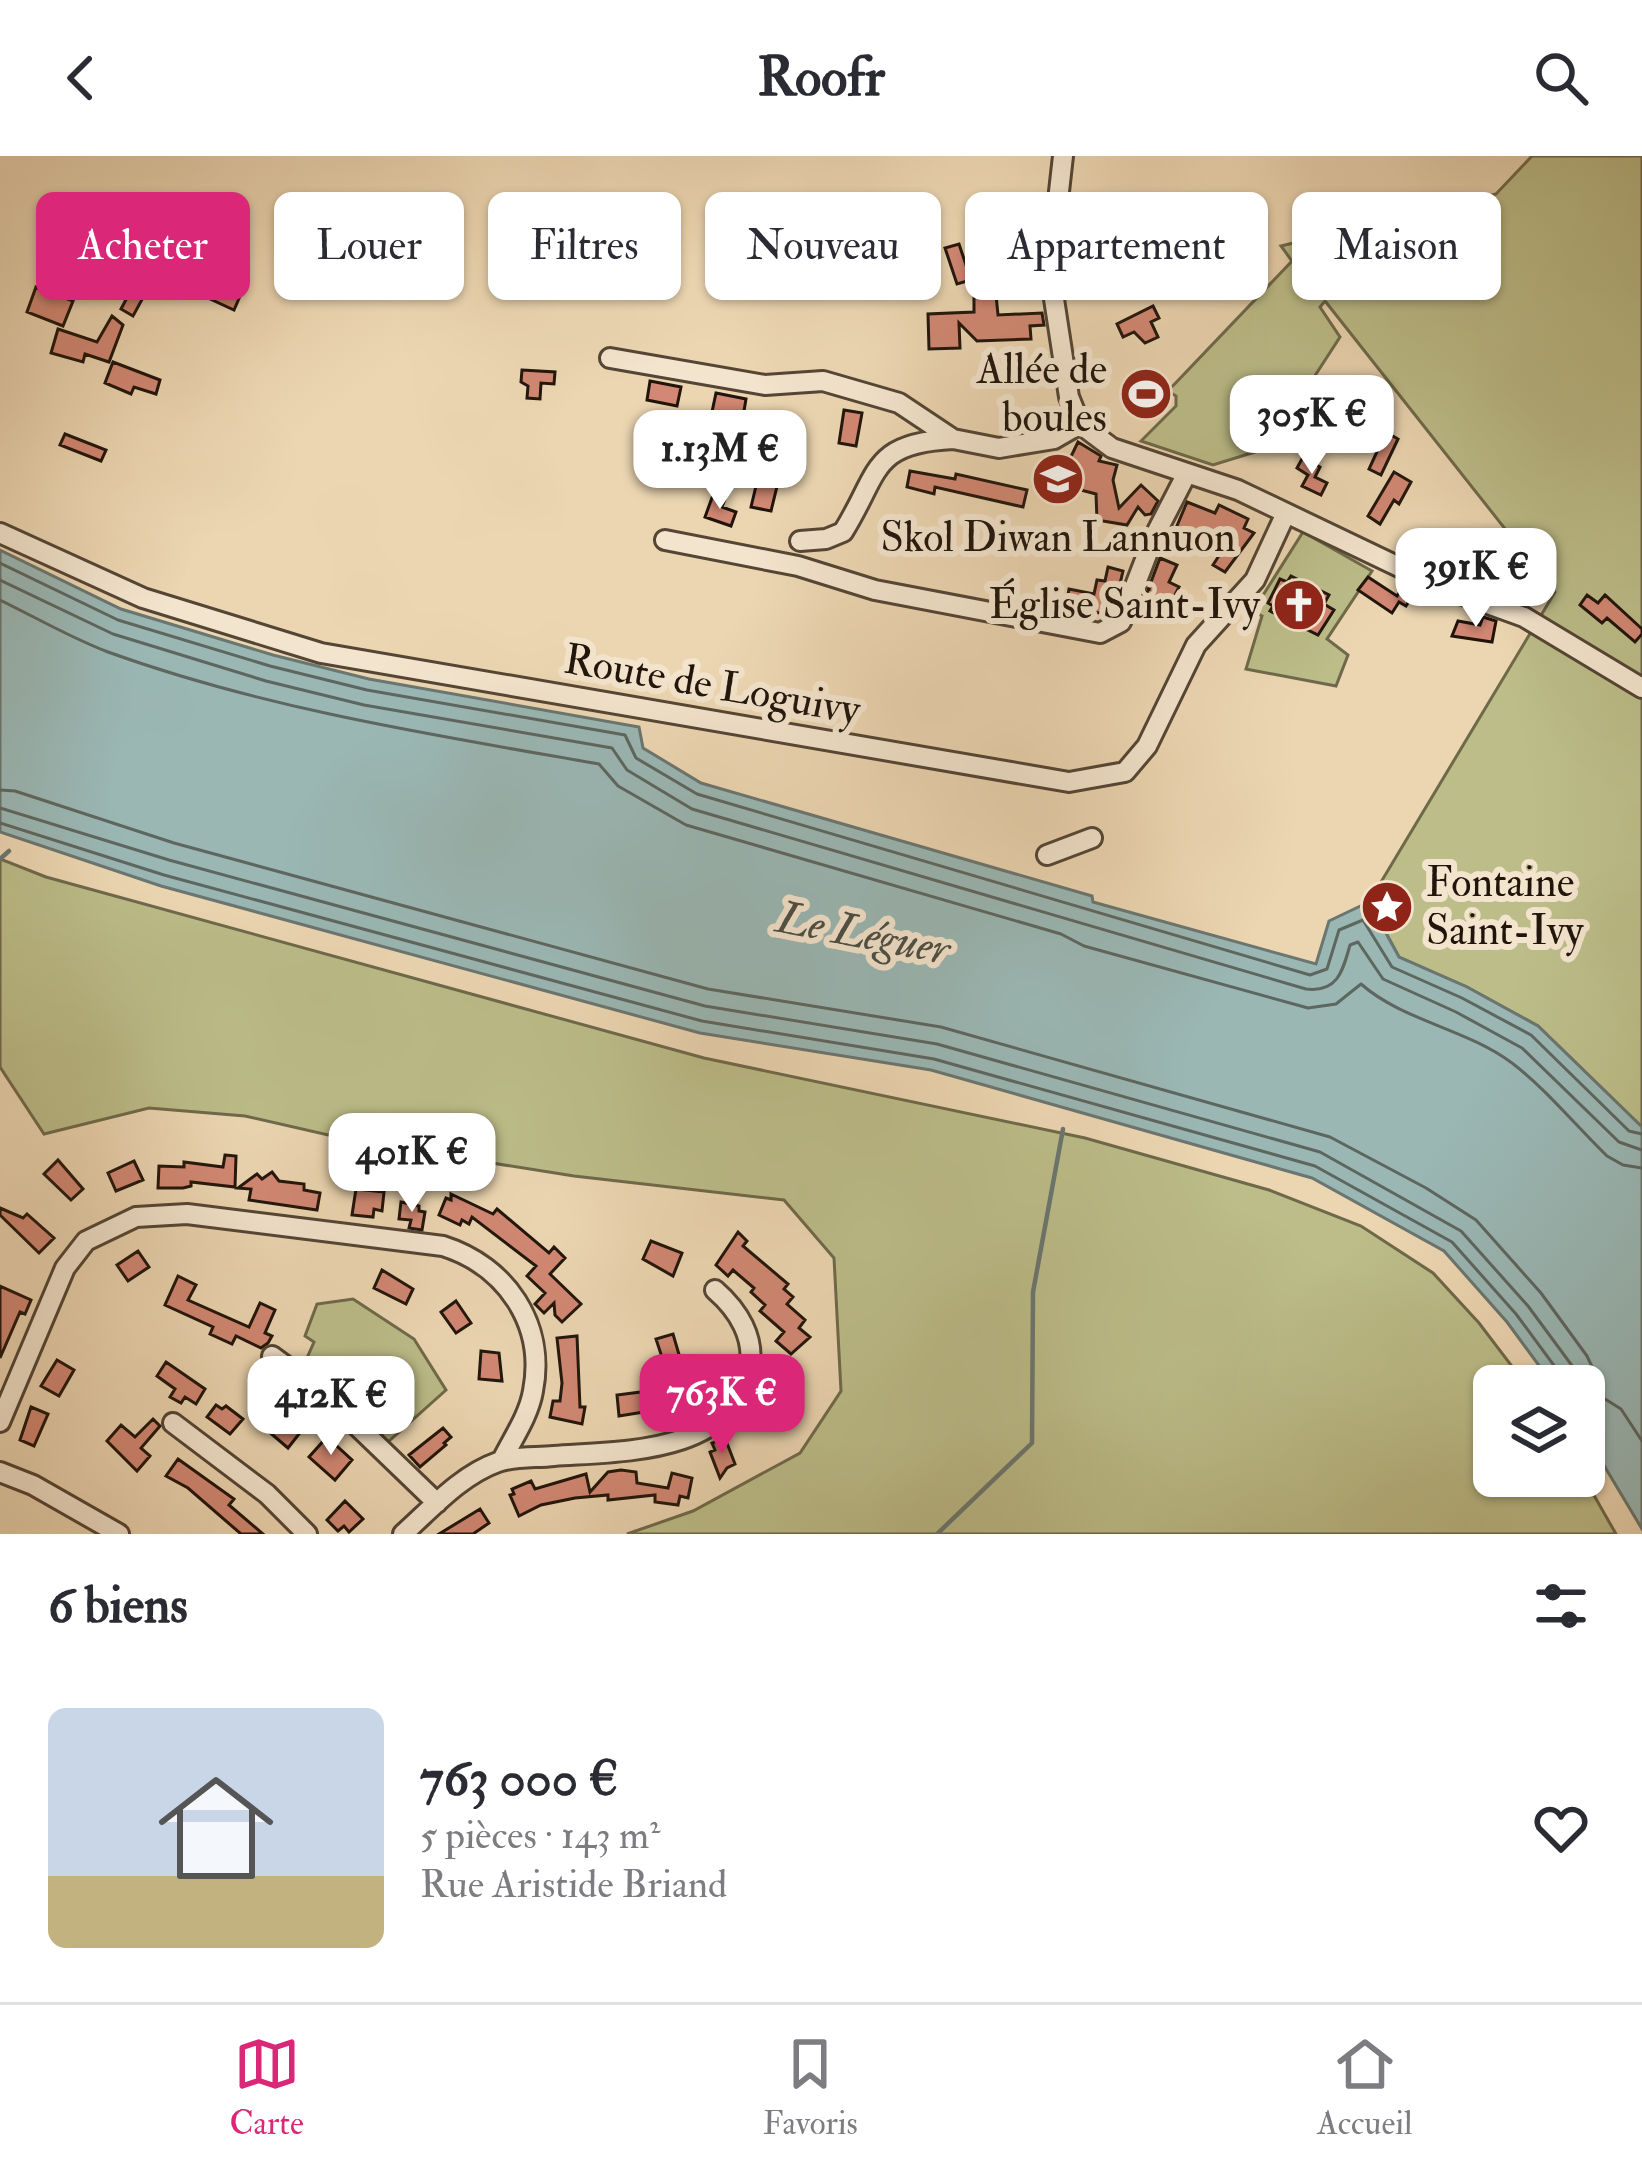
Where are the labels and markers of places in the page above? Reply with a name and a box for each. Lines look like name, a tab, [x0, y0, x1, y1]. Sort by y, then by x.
place label: Allée de boules	[976, 344, 1107, 444]
sports icon: Allée de boules	[1118, 366, 1174, 422]
pin: 305K €	[1214, 375, 1410, 477]
pin: 1.13M €	[609, 410, 831, 512]
school or university icon: Skol Diwan Lannuon	[1030, 451, 1086, 507]
place label: Skol Diwan Lannuon	[880, 512, 1236, 564]
pin: 391K €	[1378, 528, 1574, 630]
place label: Église Saint-Ivy	[989, 577, 1261, 631]
church icon: Église Saint-Ivy	[1271, 577, 1327, 633]
place label: Fontaine Saint-Ivy	[1426, 857, 1584, 957]
place icon: Fontaine Saint-Ivy	[1359, 879, 1415, 935]
pin: 401K €	[314, 1113, 510, 1215]
pin: 763K €	[624, 1354, 820, 1456]
pin: 412K €	[233, 1356, 429, 1458]

